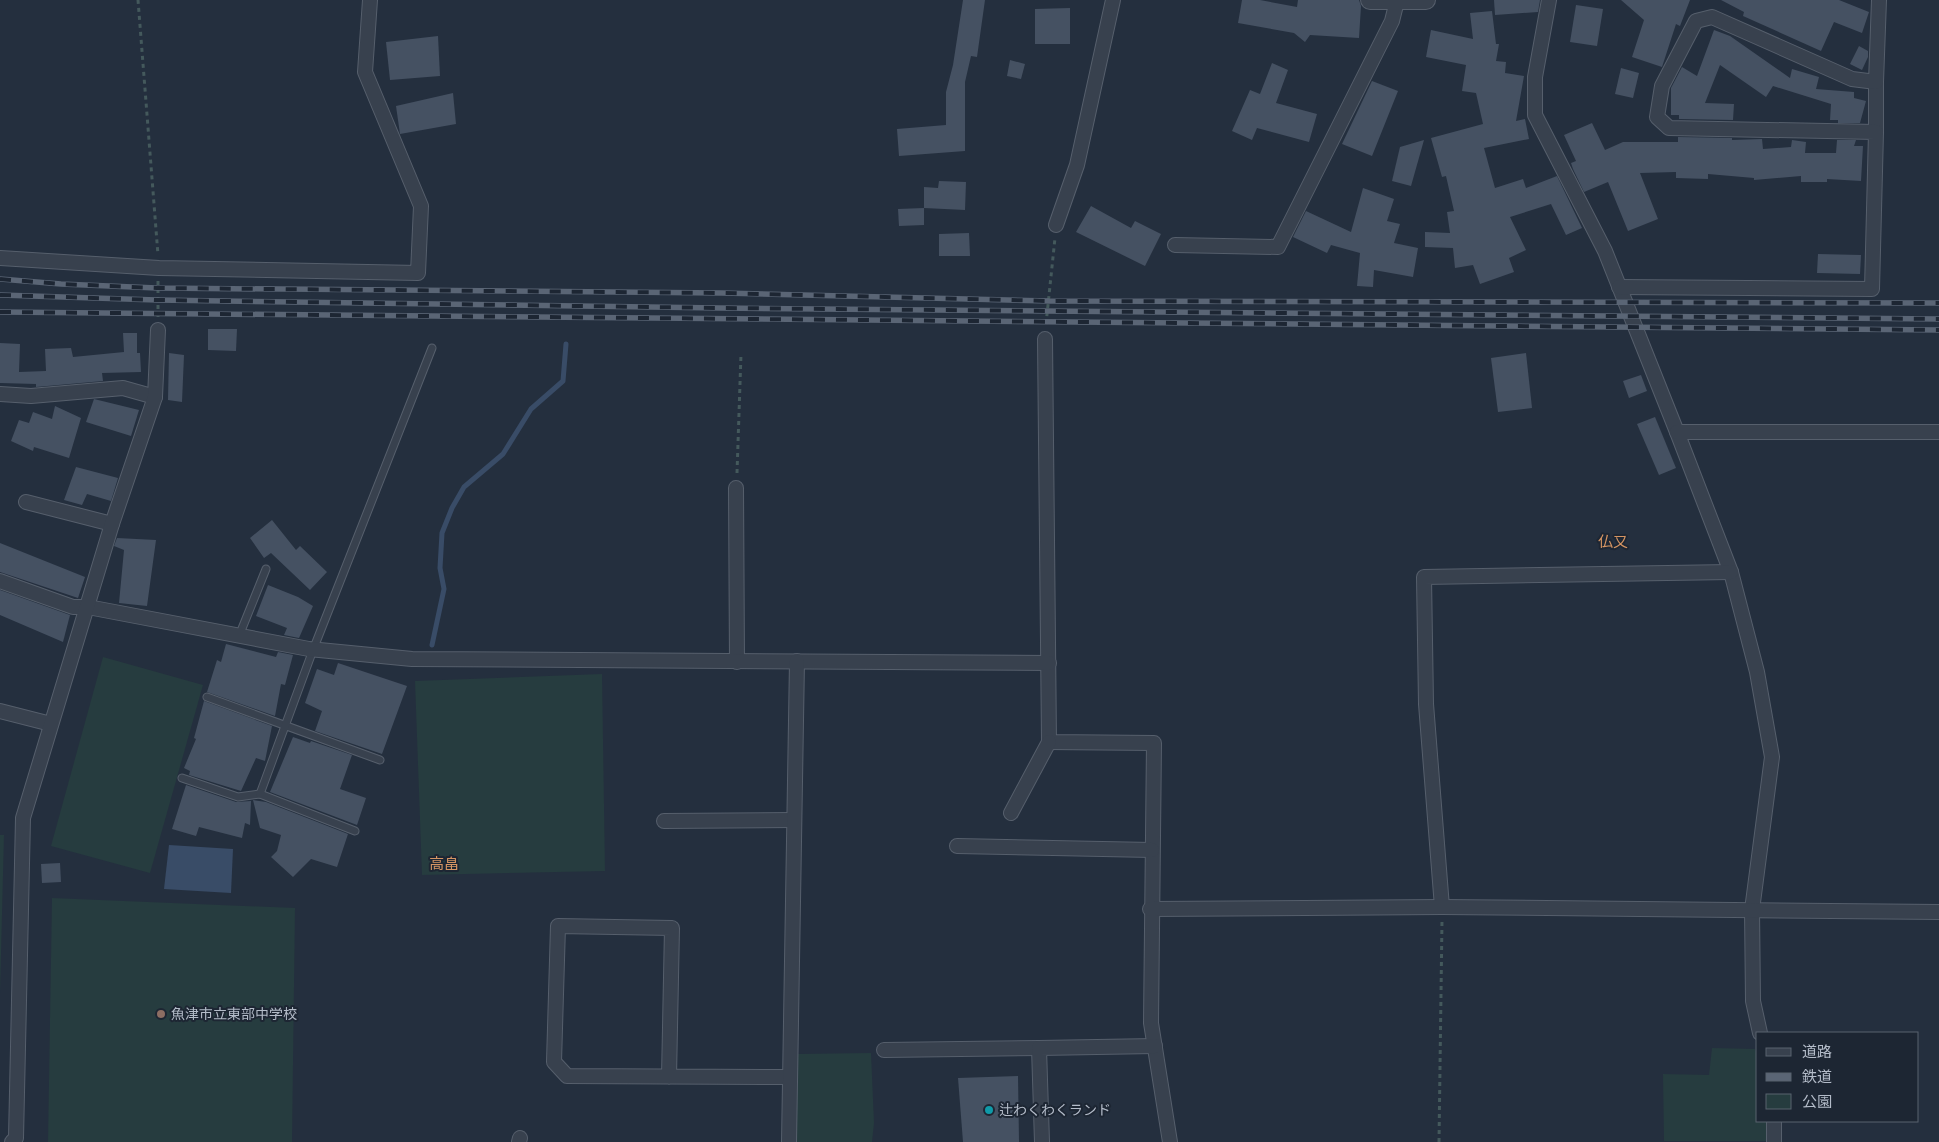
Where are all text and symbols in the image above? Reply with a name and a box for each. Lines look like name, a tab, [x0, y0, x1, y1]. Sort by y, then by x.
district label: 仏又	[1598, 533, 1628, 551]
district label: 高畠	[429, 855, 459, 873]
place label: 魚津市立東部中学校	[171, 1006, 297, 1023]
marker: 魚津市立東部中学校	[155, 1008, 167, 1020]
legend	[1756, 1032, 1919, 1122]
text: 道路	[1802, 1043, 1832, 1061]
text: 鉄道	[1802, 1068, 1832, 1086]
text: 公園	[1802, 1093, 1832, 1111]
place label: 辻わくわくランド	[999, 1102, 1111, 1119]
marker: 辻わくわくランド	[983, 1104, 995, 1116]

